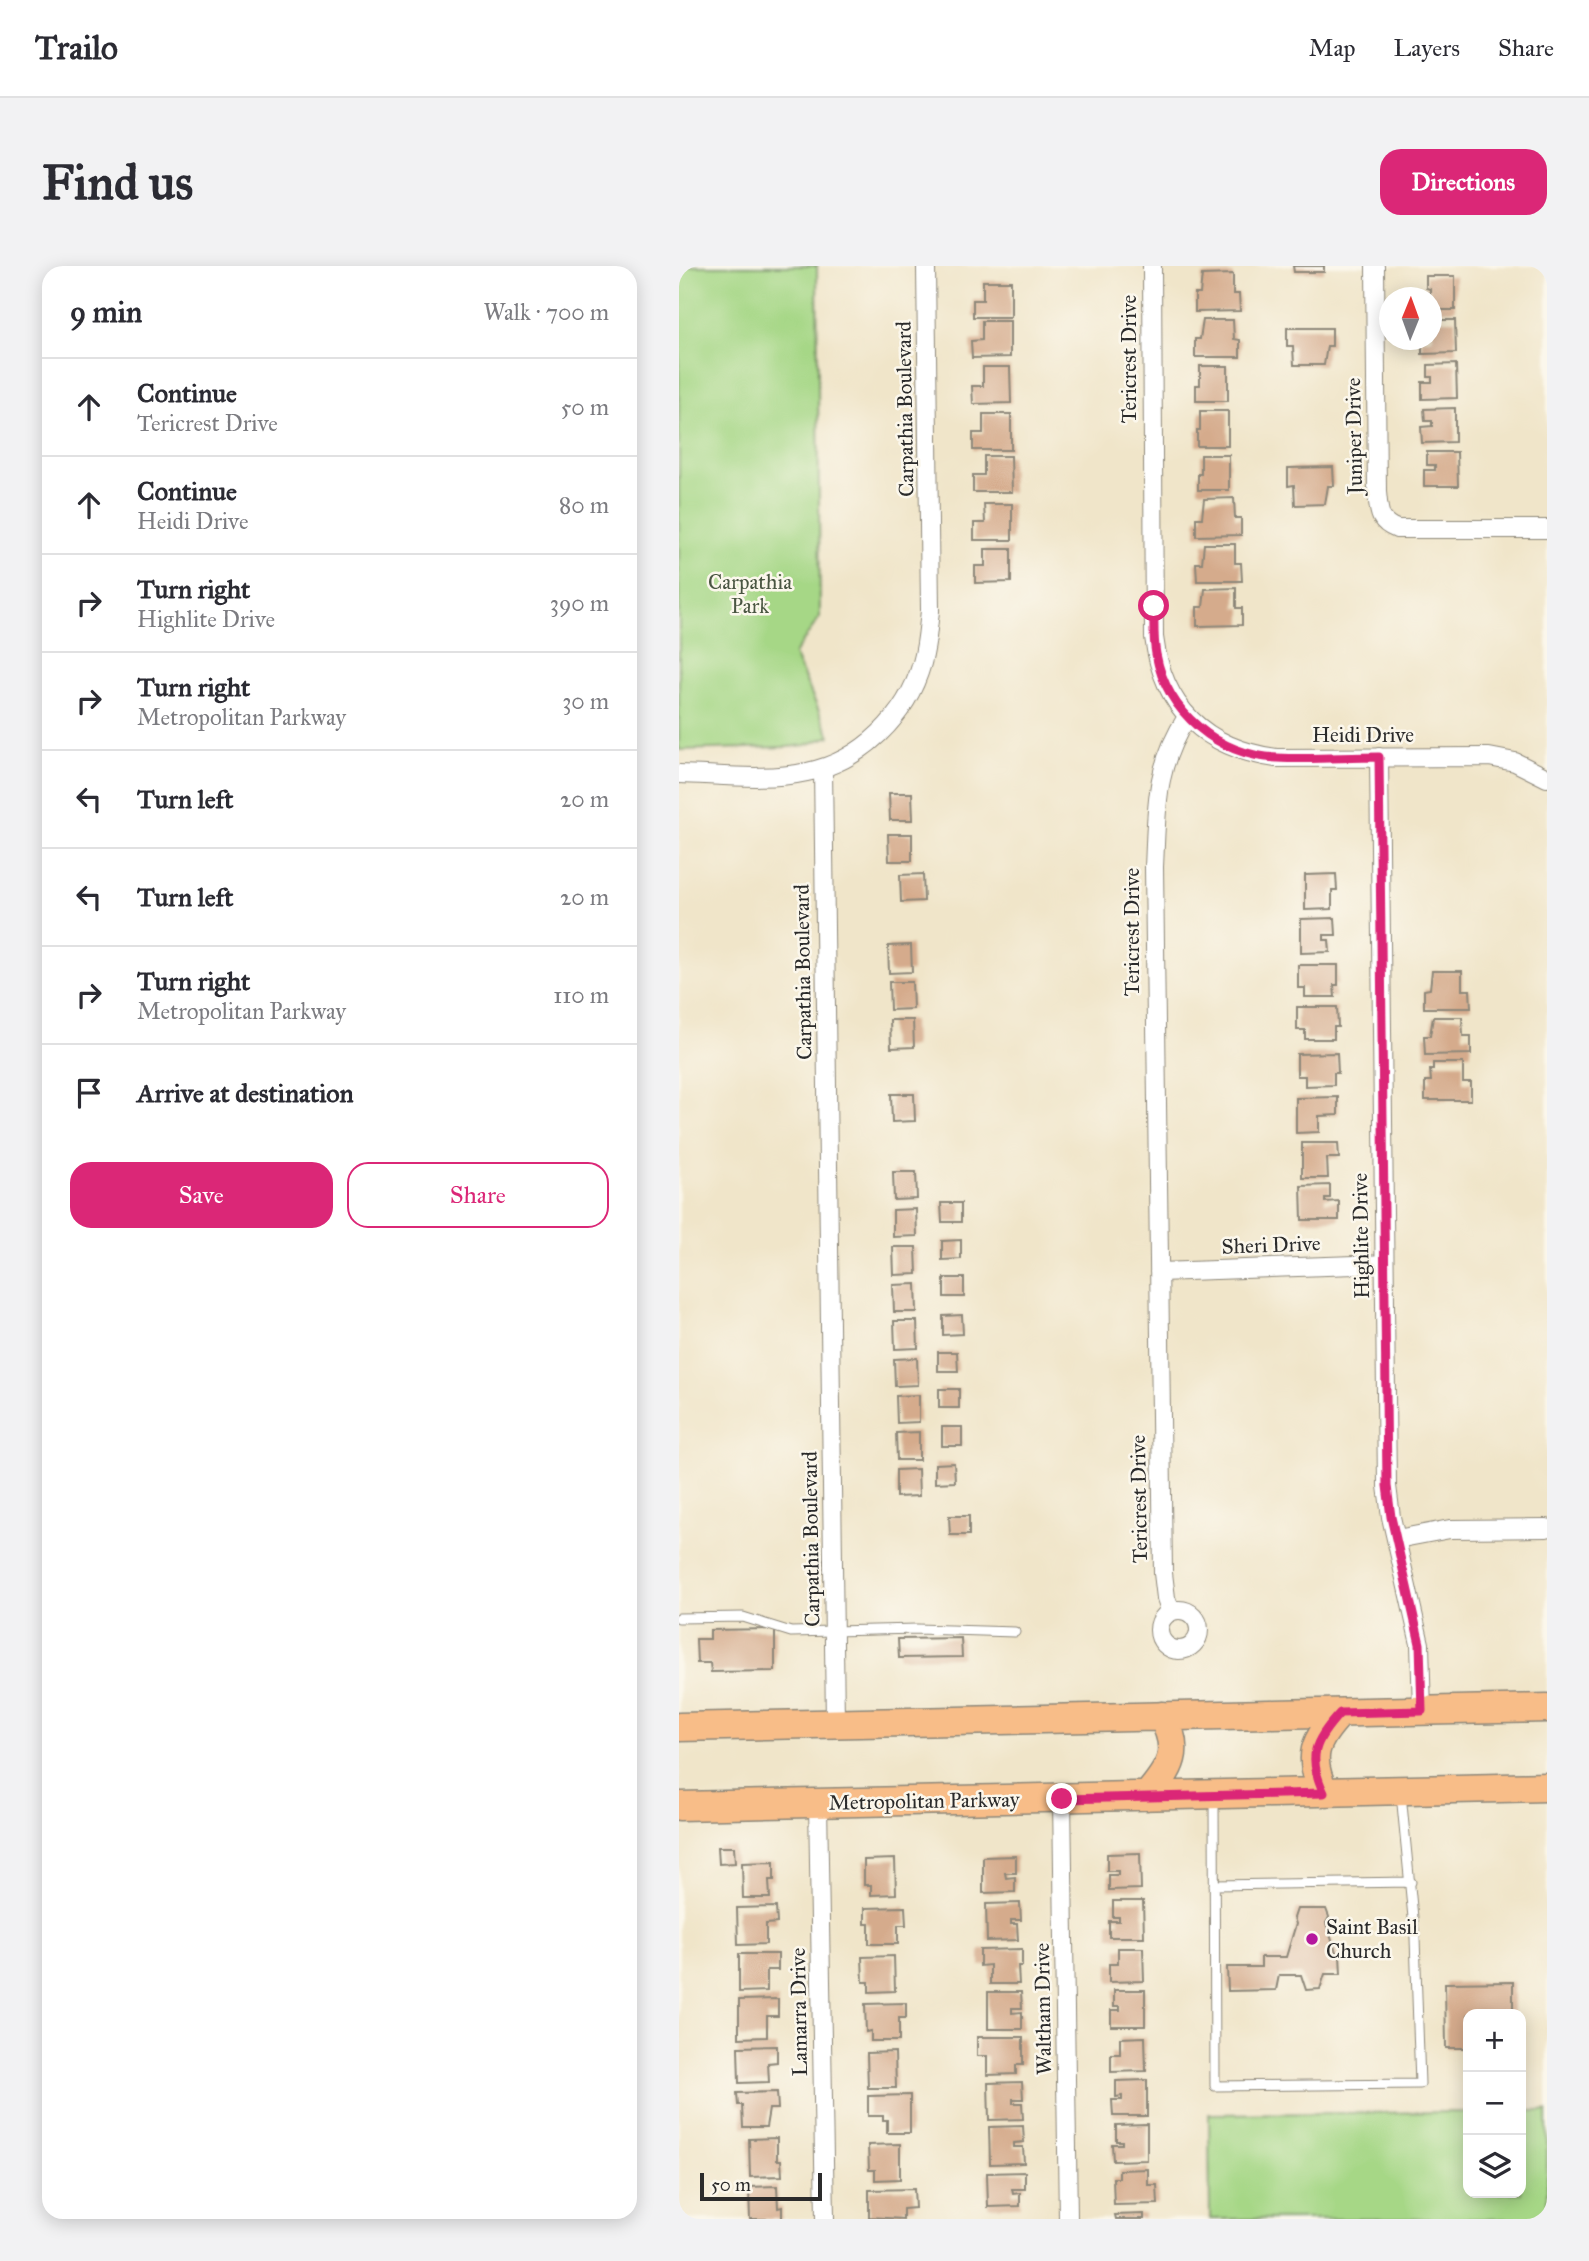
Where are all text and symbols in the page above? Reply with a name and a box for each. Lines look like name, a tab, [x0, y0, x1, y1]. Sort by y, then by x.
text: Trailo	[35, 28, 118, 68]
text: Map	[1309, 33, 1356, 63]
text: Layers	[1394, 33, 1460, 63]
text: Share	[1498, 33, 1554, 63]
button: Directions	[1380, 149, 1547, 215]
text: Find us	[42, 153, 193, 212]
north arrow	[1379, 287, 1442, 350]
text: 9 min	[70, 294, 142, 330]
street label: Tericrest Drive	[1116, 295, 1142, 423]
text: Walk · 700 m	[483, 298, 609, 326]
street label: Carpathia Boulevard	[890, 320, 920, 497]
text: Continue	[137, 377, 237, 409]
street label: Juniper Drive	[1340, 377, 1368, 496]
icon: ahead	[70, 388, 108, 426]
text: 50 m	[561, 393, 609, 421]
text: Tericrest Drive	[137, 409, 278, 437]
text: Continue	[137, 475, 237, 507]
icon: ahead	[70, 486, 108, 524]
text: 80 m	[559, 491, 609, 519]
text: Heidi Drive	[137, 507, 248, 535]
park label: Carpathia Park	[708, 569, 792, 619]
text: Turn right	[137, 573, 250, 605]
icon: right	[70, 584, 108, 622]
text: 390 m	[550, 589, 609, 617]
route start	[1138, 590, 1169, 621]
text: Highlite Drive	[137, 605, 275, 633]
text: Turn right	[137, 671, 250, 703]
icon: right	[70, 682, 108, 720]
text: 30 m	[562, 687, 609, 715]
text: Metropolitan Parkway	[137, 703, 346, 731]
street label: Heidi Drive	[1312, 722, 1414, 748]
icon: left	[70, 780, 108, 818]
text: Turn left	[137, 783, 233, 815]
text: 20 m	[560, 785, 609, 813]
street label: Tericrest Drive	[1119, 868, 1145, 996]
icon: left	[70, 878, 108, 916]
text: Turn left	[137, 881, 233, 913]
text: 20 m	[560, 883, 609, 911]
street label: Carpathia Boulevard	[788, 883, 818, 1060]
text: Turn right	[137, 965, 250, 997]
icon: right	[70, 976, 108, 1014]
text: 110 m	[553, 981, 609, 1009]
text: Metropolitan Parkway	[137, 997, 346, 1025]
icon: arrive	[70, 1074, 108, 1112]
text: Arrive at destination	[137, 1077, 354, 1109]
button: Save	[70, 1162, 333, 1228]
button: Share	[347, 1162, 609, 1228]
street label: Highlite Drive	[1347, 1173, 1375, 1299]
street label: Sheri Drive	[1221, 1230, 1321, 1260]
street label: Tericrest Drive	[1125, 1434, 1153, 1563]
street label: Carpathia Boulevard	[796, 1450, 826, 1627]
route end	[1046, 1783, 1077, 1814]
street label: Metropolitan Parkway	[828, 1786, 1021, 1816]
place label: Saint Basil Church	[1326, 1914, 1418, 1964]
marker: Saint Basil Church	[1304, 1931, 1320, 1947]
street label: Waltham Drive	[1029, 1942, 1057, 2075]
street label: Lamarra Drive	[785, 1947, 813, 2077]
map controls	[1463, 2009, 1526, 2198]
button: +	[1463, 2009, 1526, 2072]
button: −	[1463, 2072, 1526, 2135]
button: layers	[1463, 2135, 1526, 2198]
scale bar	[700, 2170, 823, 2202]
text: 50 m	[711, 2173, 751, 2196]

